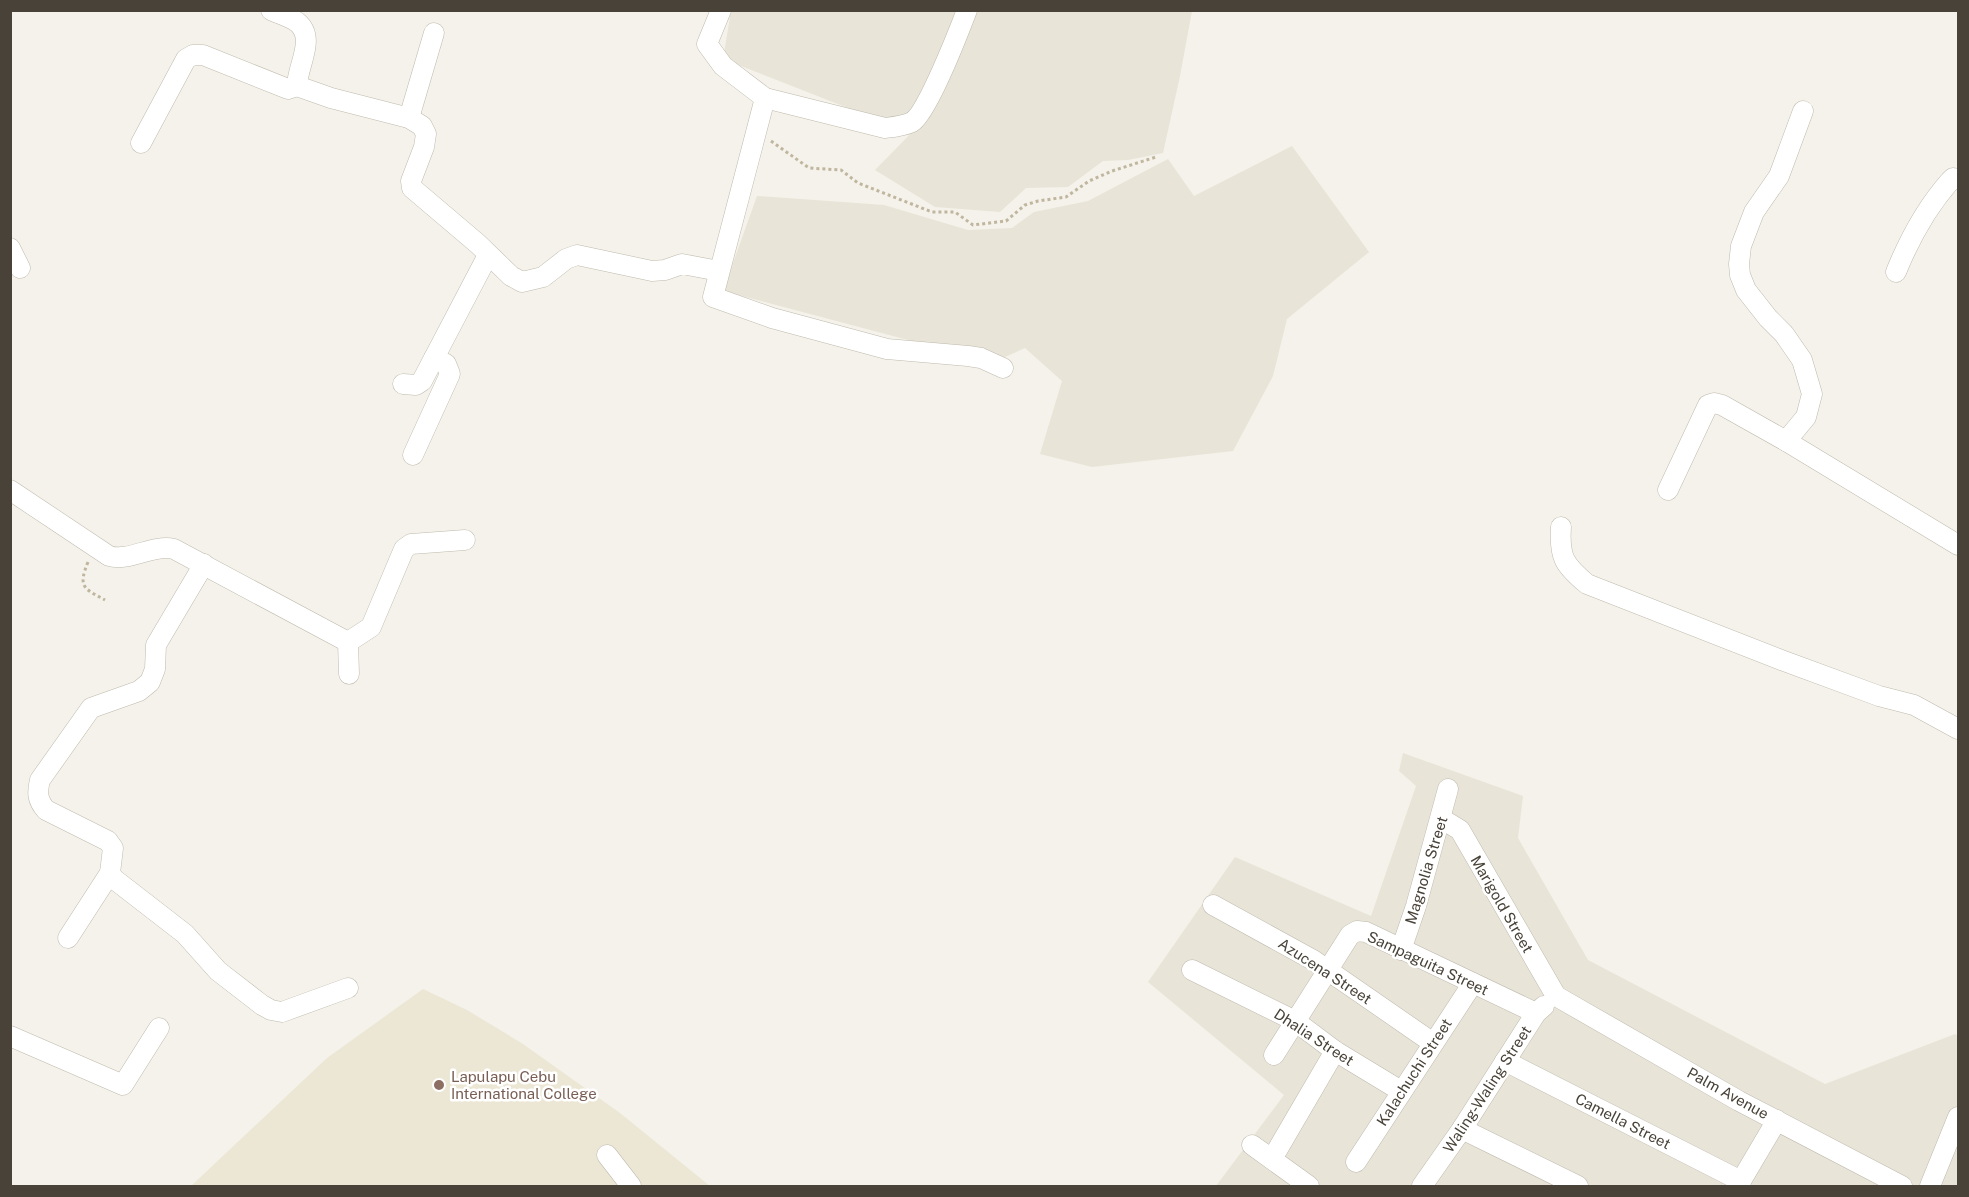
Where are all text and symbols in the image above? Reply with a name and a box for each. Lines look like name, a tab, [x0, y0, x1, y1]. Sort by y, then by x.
street label: Magnolia Street	[1402, 814, 1451, 926]
street label: Marigold Street	[1467, 852, 1537, 956]
street label: Sampaguita Street	[1365, 927, 1491, 999]
street label: Azucena Street	[1275, 935, 1375, 1008]
street label: Dhalia Street	[1271, 1005, 1357, 1069]
street label: Kalachuchi Street	[1373, 1015, 1455, 1129]
street label: Waling-Waling Street	[1440, 1022, 1534, 1156]
street label: Palm Avenue	[1684, 1064, 1772, 1122]
place label: Lapulapu Cebu International College	[451, 1068, 597, 1102]
marker: Lapulapu Cebu International College	[432, 1078, 446, 1092]
street label: Camella Street	[1573, 1090, 1674, 1152]

